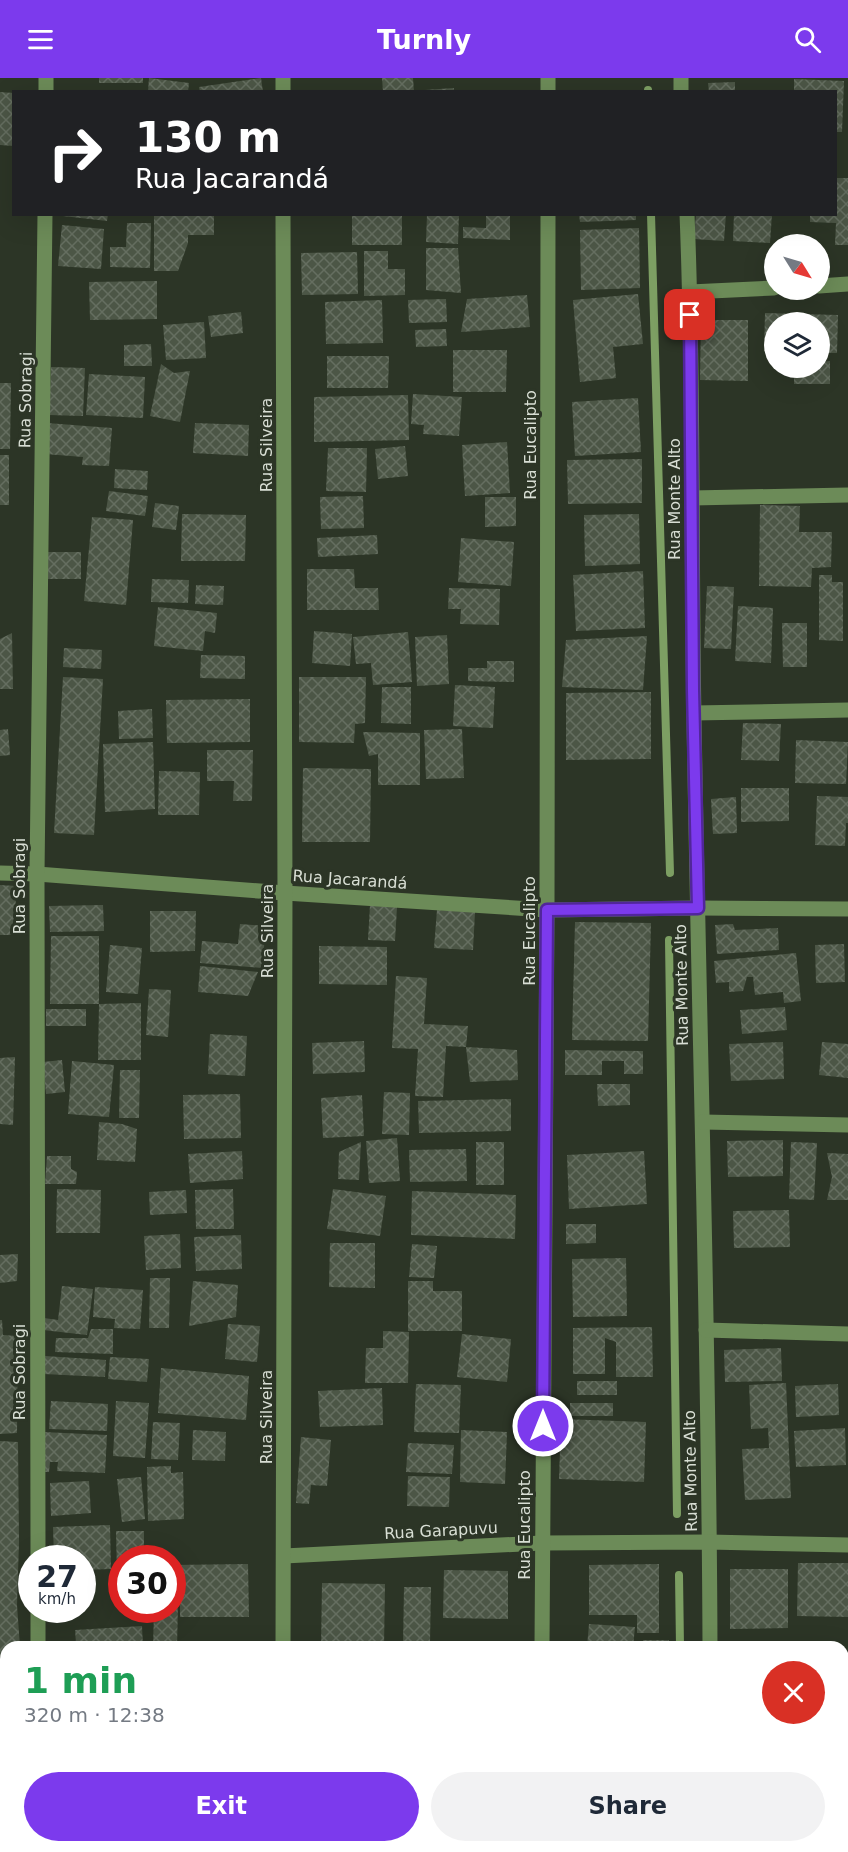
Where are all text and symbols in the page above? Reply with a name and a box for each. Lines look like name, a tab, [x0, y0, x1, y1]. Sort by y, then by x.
icon: menu	[24, 23, 57, 56]
icon: search	[791, 23, 824, 56]
text: Turnly	[377, 24, 471, 55]
text: 130 m	[135, 113, 281, 162]
icon: right	[36, 114, 114, 192]
text: Rua Jacarandá	[135, 163, 329, 194]
north arrow	[764, 234, 830, 300]
map controls	[764, 234, 830, 378]
pin	[664, 289, 715, 340]
icon: arrive	[673, 298, 706, 331]
button: layers	[764, 312, 830, 378]
street label: Rua Sobragi	[15, 352, 36, 448]
street label: Rua Eucalipto	[521, 390, 540, 500]
street label: Rua Silveira	[257, 398, 276, 492]
street label: Rua Monte Alto	[665, 438, 684, 560]
street label: Rua Sobragi	[10, 838, 29, 934]
street label: Rua Jacarandá	[292, 866, 408, 893]
street label: Rua Eucalipto	[520, 876, 539, 986]
street label: Rua Silveira	[258, 884, 277, 978]
street label: Rua Monte Alto	[671, 924, 692, 1046]
street label: Rua Sobragi	[10, 1324, 29, 1420]
street label: Rua Silveira	[257, 1370, 276, 1464]
position arrow	[511, 1394, 575, 1458]
street label: Rua Monte Alto	[680, 1410, 701, 1532]
street label: Rua Eucalipto	[515, 1470, 534, 1580]
street label: Rua Garapuvu	[384, 1518, 498, 1543]
speed limit sign: 30	[108, 1545, 186, 1623]
text: 27	[36, 1559, 78, 1594]
text: km/h	[38, 1590, 76, 1608]
text: 1 min	[24, 1660, 137, 1701]
button: close	[762, 1661, 825, 1724]
text: 320 m · 12:38	[24, 1703, 165, 1727]
button: Exit	[24, 1772, 419, 1841]
button: Share	[431, 1772, 825, 1841]

